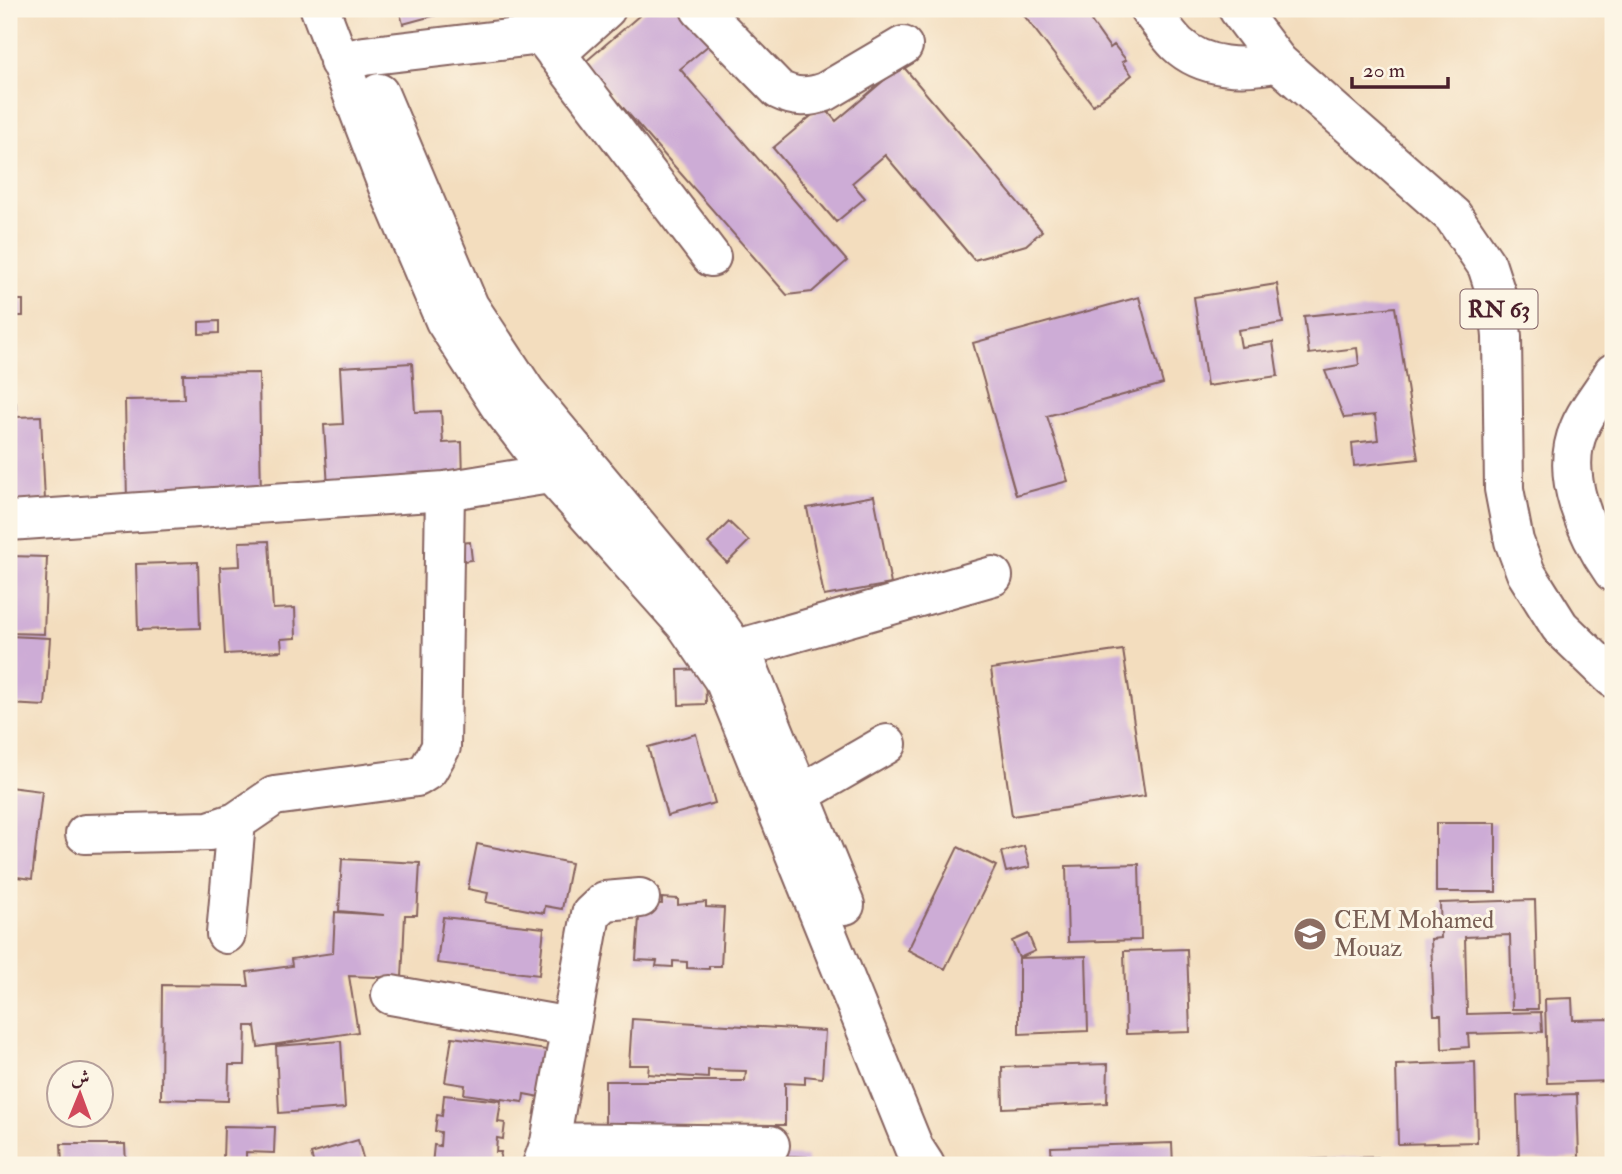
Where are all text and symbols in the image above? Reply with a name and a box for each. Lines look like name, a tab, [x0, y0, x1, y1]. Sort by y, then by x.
scale bar	[1352, 46, 1449, 90]
text: 20 m	[1363, 57, 1405, 84]
road number: RN 63	[1460, 290, 1538, 328]
place label: CEM Mohamed Mouaz	[1334, 905, 1494, 964]
school or university icon: CEM Mohamed Mouaz	[1291, 915, 1329, 953]
north arrow	[46, 1058, 116, 1128]
text: ش	[71, 1066, 90, 1090]

